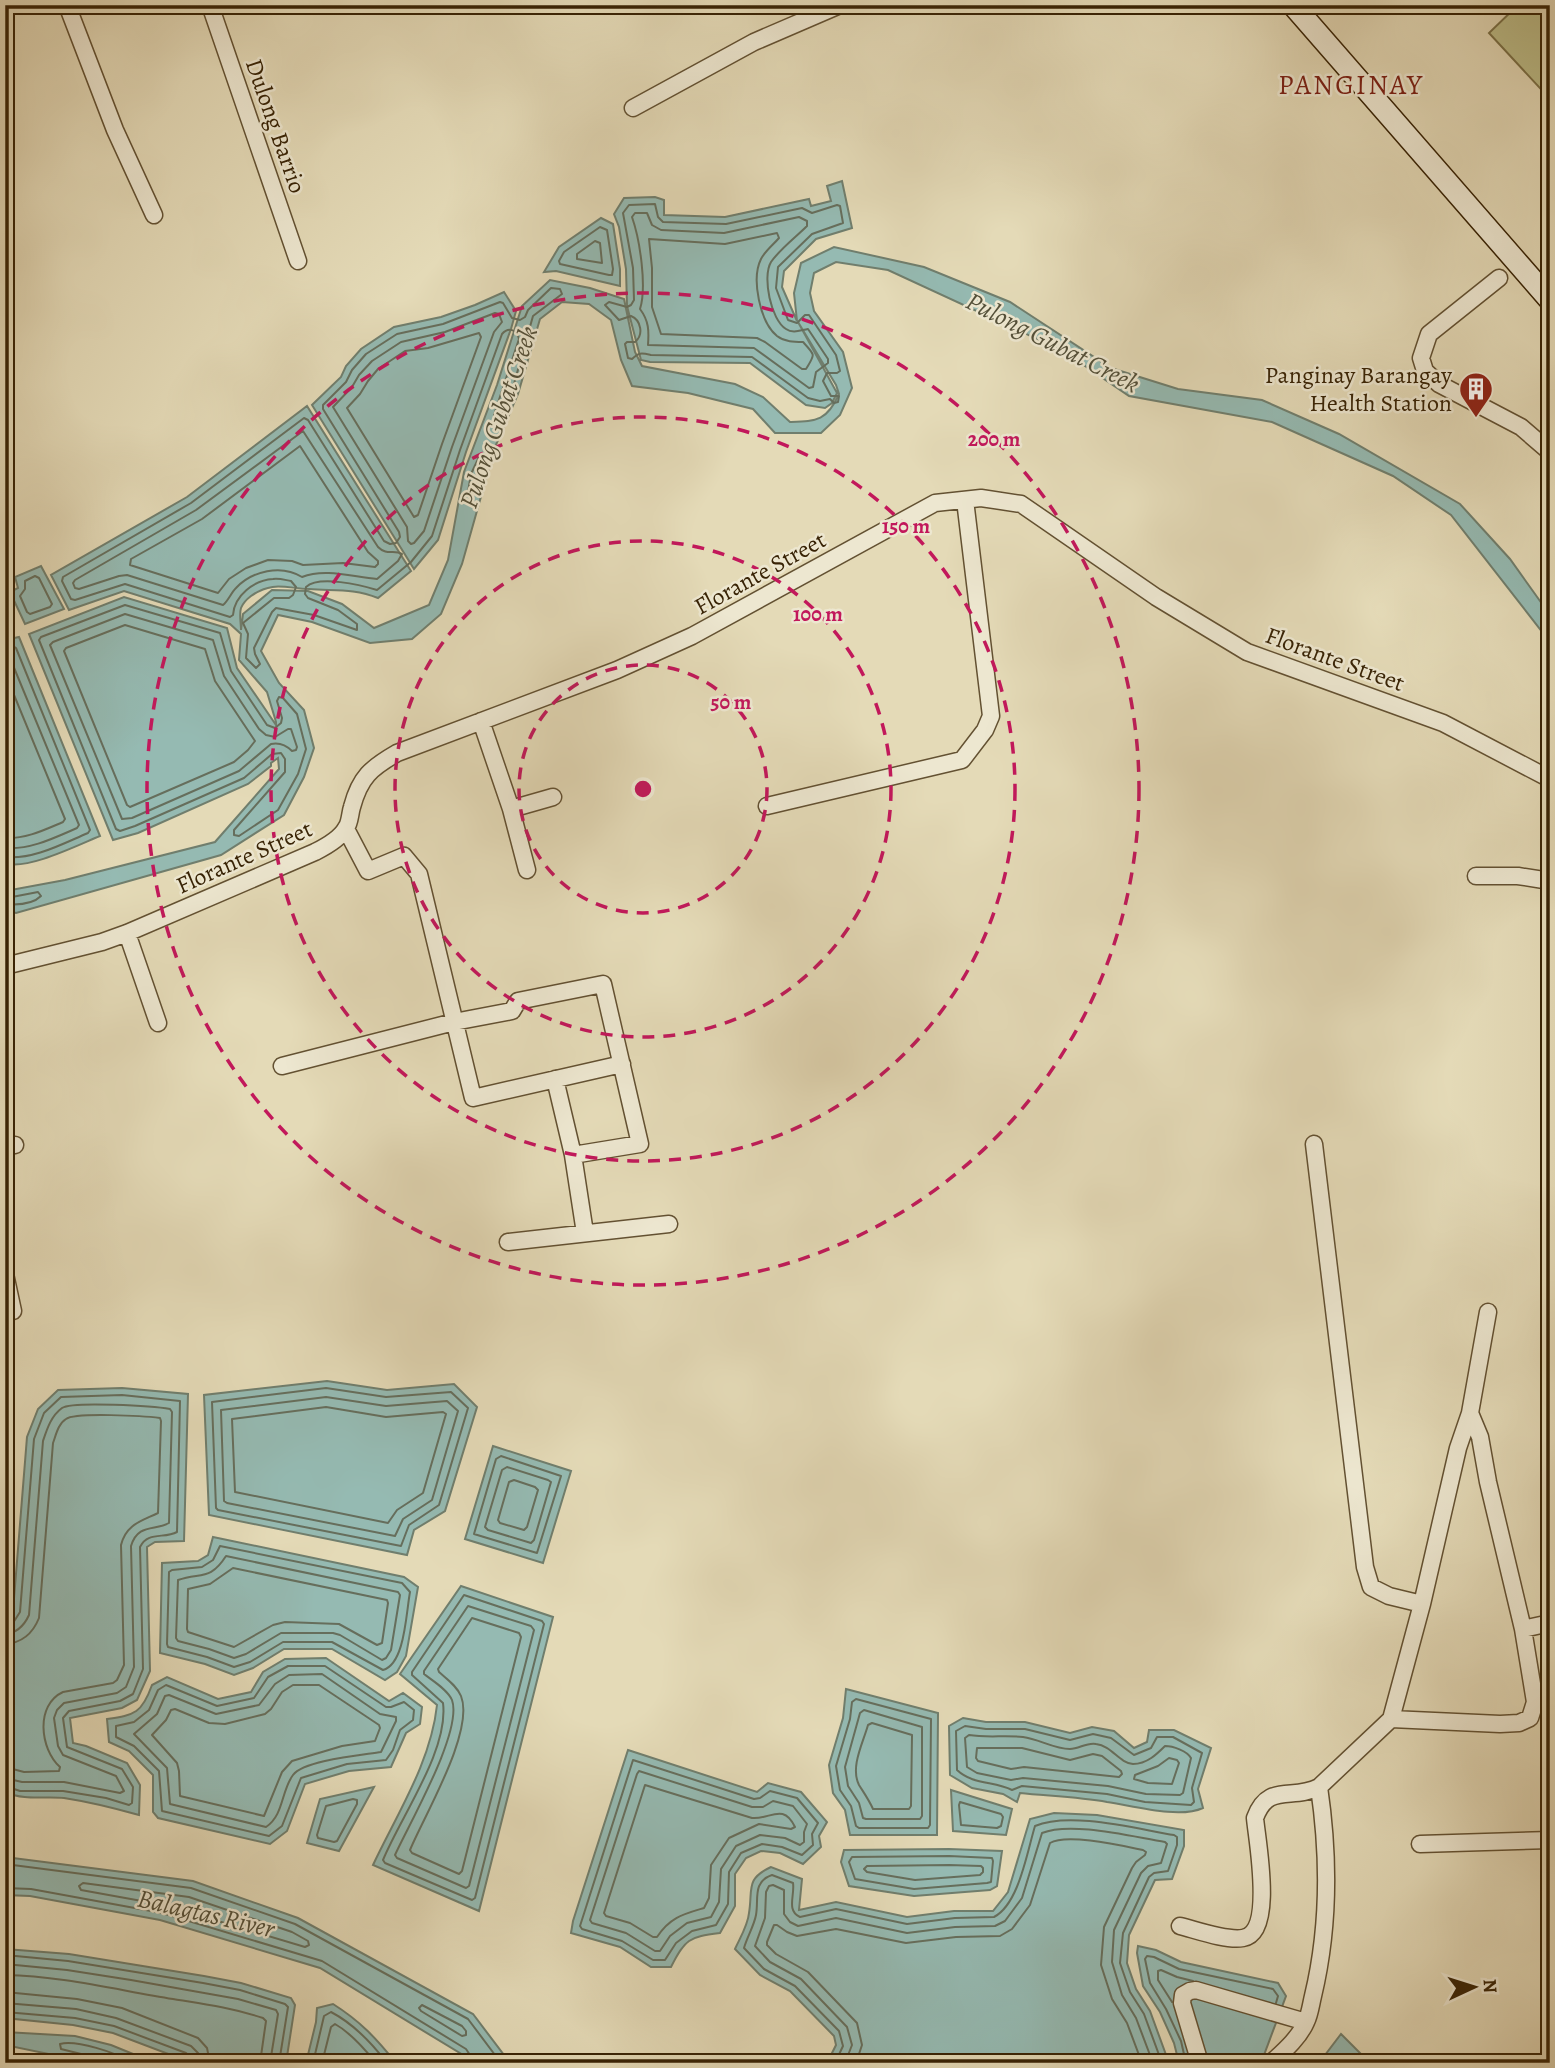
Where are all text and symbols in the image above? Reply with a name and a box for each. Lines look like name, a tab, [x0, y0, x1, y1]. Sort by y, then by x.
street label: Dulong Barrio	[238, 55, 314, 198]
district label: PANGINAY	[1278, 66, 1424, 104]
water label: Pulong Gubat Creek	[960, 284, 1146, 401]
water label: Pulong Gubat Creek	[451, 321, 546, 513]
place label: Panginay Barangay Health Station	[1265, 359, 1452, 419]
building icon: Panginay Barangay Health Station	[1457, 370, 1495, 419]
text: 200 m	[968, 425, 1021, 453]
text: 150 m	[882, 512, 931, 540]
street label: Florante Street	[688, 524, 832, 622]
text: 100 m	[793, 600, 843, 628]
street label: Florante Street	[1261, 619, 1409, 699]
text: 50 m	[711, 688, 752, 716]
centre of rings	[631, 777, 655, 801]
street label: Florante Street	[171, 813, 317, 901]
water label: Balagtas River	[134, 1881, 279, 1946]
north arrow	[1440, 1952, 1510, 2022]
text: N	[1477, 1978, 1503, 1994]

